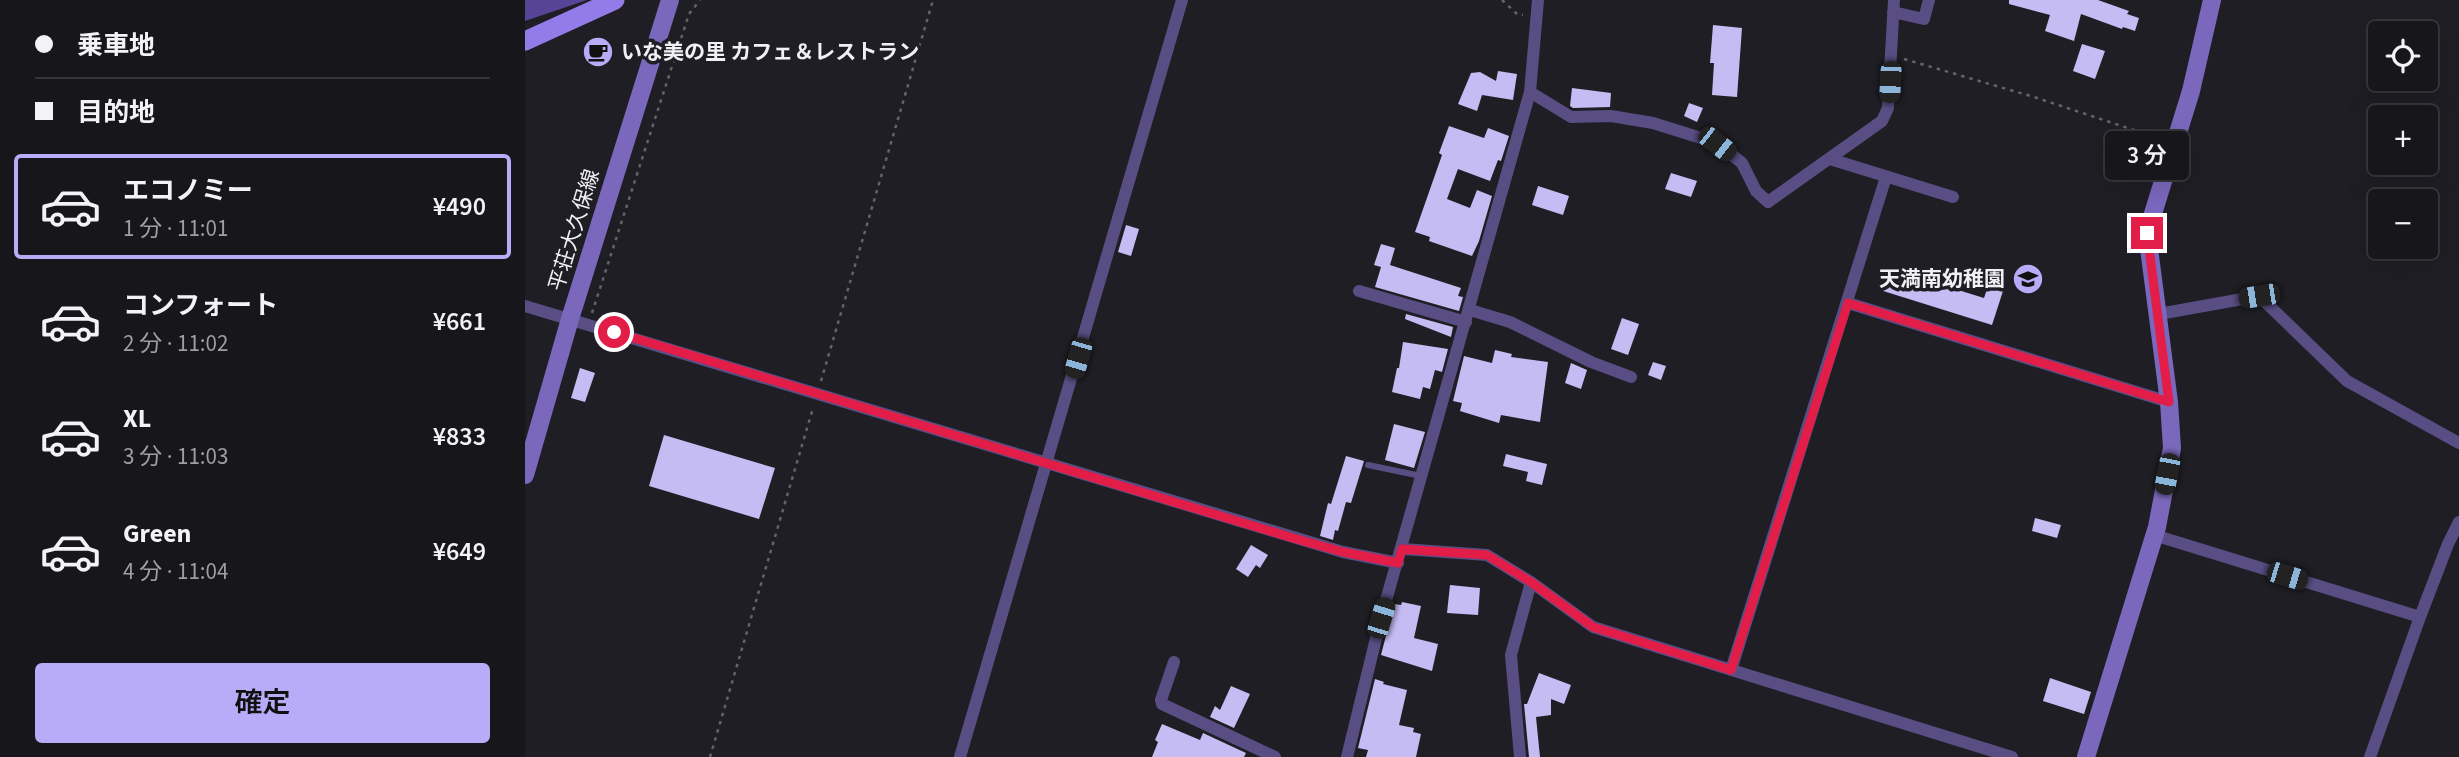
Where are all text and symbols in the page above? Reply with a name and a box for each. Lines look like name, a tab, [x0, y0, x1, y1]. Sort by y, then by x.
map controls	[2368, 21, 2438, 259]
button: locate	[2368, 21, 2438, 91]
text: 乗車地	[77, 27, 155, 64]
cafe icon: いな美の里 カフェ＆レストラン	[581, 35, 615, 69]
place label: いな美の里 カフェ＆レストラン	[621, 37, 919, 67]
car	[1879, 60, 1902, 104]
text: 目的地	[77, 94, 155, 131]
button: +	[2368, 105, 2438, 175]
car	[1694, 123, 1741, 165]
callout: 3 分	[2105, 132, 2189, 180]
text: 3 分	[2127, 139, 2167, 172]
street label: 平荘大久保線	[541, 165, 607, 295]
text: エコノミー	[123, 172, 253, 209]
icon: car	[39, 175, 102, 238]
text: ¥490	[433, 188, 486, 225]
button: −	[2368, 189, 2438, 259]
text: 1 分 · 11:01	[123, 212, 228, 245]
route end	[2131, 217, 2163, 249]
school or university icon: 天満南幼稚園	[2011, 262, 2045, 296]
place label: 天満南幼稚園	[1879, 264, 2005, 294]
car	[2237, 282, 2282, 310]
text: コンフォート	[123, 287, 278, 324]
icon: car	[39, 290, 102, 353]
text: ¥661	[433, 303, 486, 340]
route start	[598, 316, 630, 348]
text: 2 分 · 11:02	[123, 327, 228, 360]
car	[1063, 335, 1094, 381]
text: XL	[123, 400, 151, 437]
icon: car	[39, 405, 102, 468]
text: ¥833	[433, 418, 486, 455]
text: 3 分 · 11:03	[123, 440, 228, 473]
car	[2153, 451, 2182, 497]
text: Green	[123, 515, 191, 552]
icon: car	[39, 520, 102, 583]
text: ¥649	[433, 533, 486, 570]
text: 4 分 · 11:04	[123, 555, 228, 588]
car	[2264, 560, 2311, 592]
car	[1365, 595, 1398, 641]
button: 確定	[35, 663, 490, 743]

